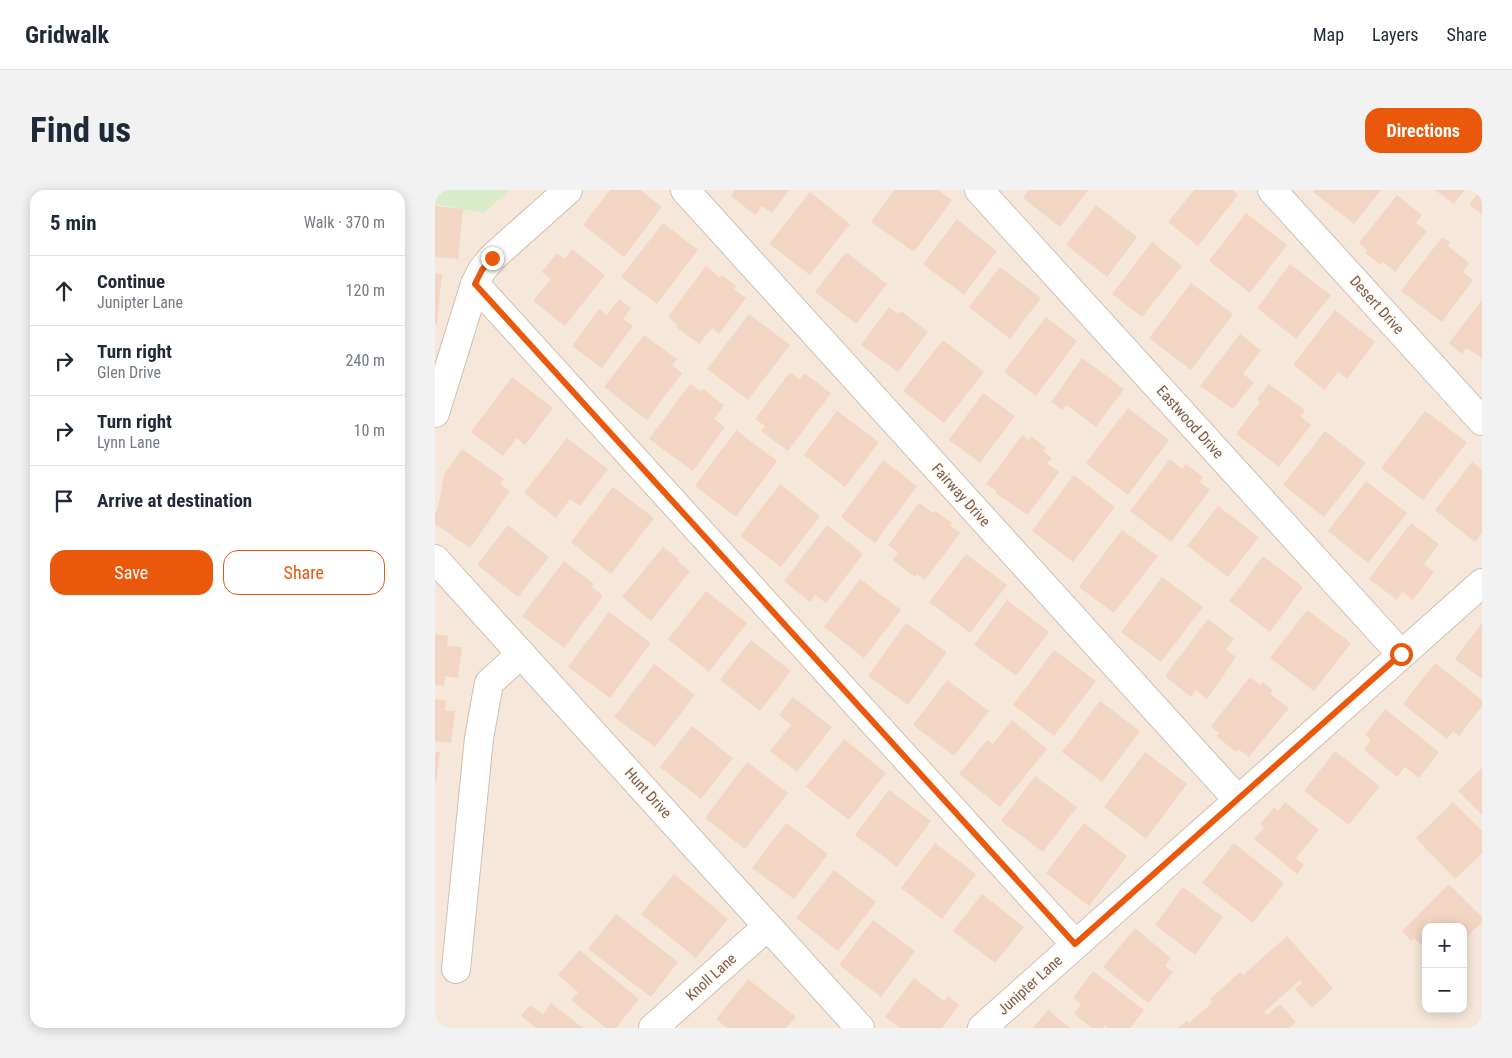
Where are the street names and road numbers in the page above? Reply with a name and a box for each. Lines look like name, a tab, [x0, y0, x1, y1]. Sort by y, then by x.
street label: Desert Drive	[1346, 272, 1408, 338]
street label: Eastwood Drive	[1153, 382, 1227, 462]
street label: Fairway Drive	[928, 460, 994, 530]
street label: Hunt Drive	[621, 764, 675, 822]
street label: Knoll Lane	[682, 950, 740, 1004]
street label: Junipter Lane	[994, 951, 1066, 1019]

